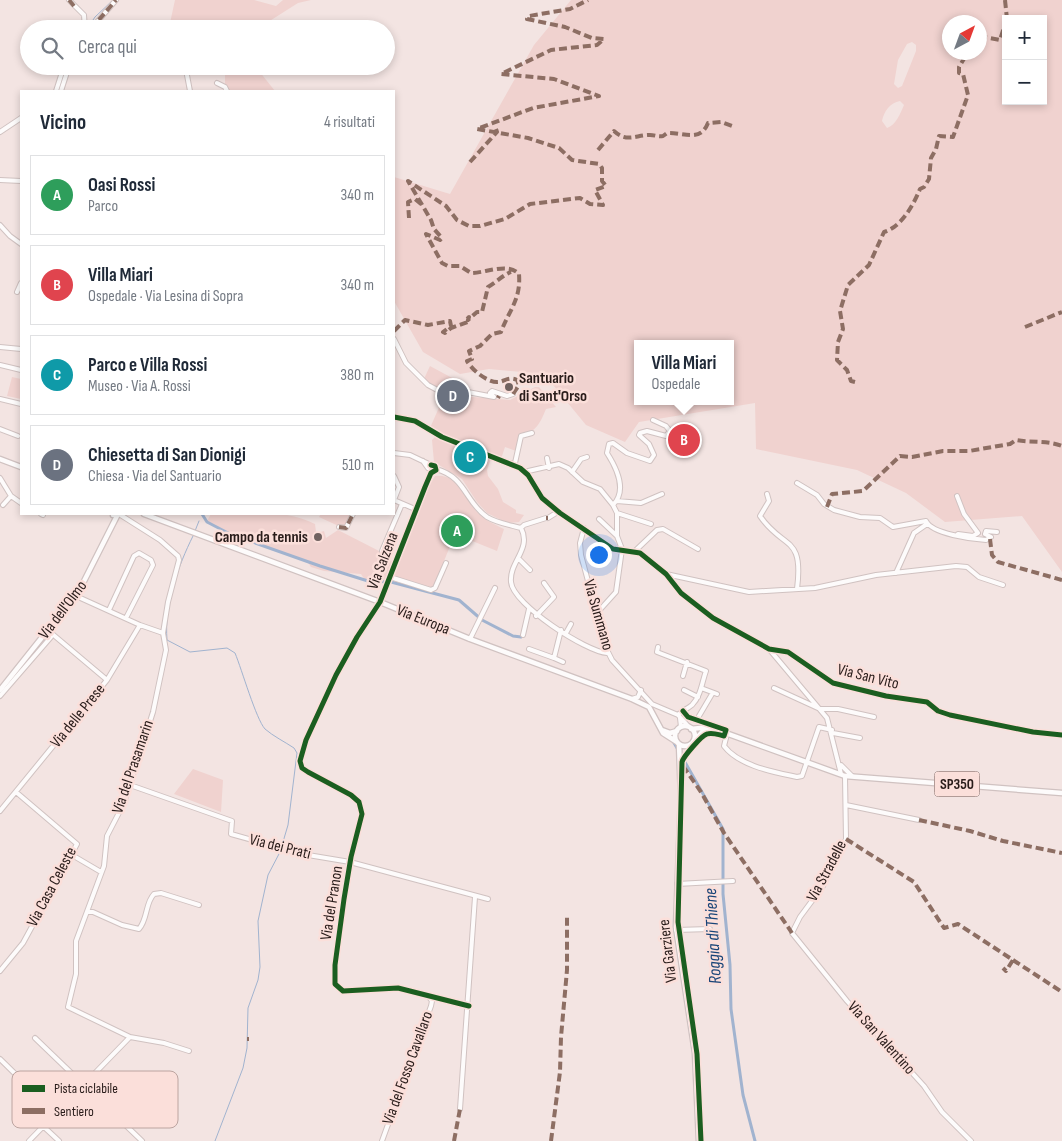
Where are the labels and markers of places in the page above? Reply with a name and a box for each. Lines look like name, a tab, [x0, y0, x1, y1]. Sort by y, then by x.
place label: Santuario di Sant'Orso	[519, 369, 587, 406]
pin: D	[437, 377, 469, 415]
marker: Santuario di Sant'Orso	[503, 381, 515, 393]
pin: B	[668, 421, 700, 459]
pin: C	[454, 438, 486, 476]
pin: A	[441, 512, 473, 550]
place label: Campo da tennis	[215, 528, 308, 547]
marker: Campo da tennis	[312, 531, 324, 543]

